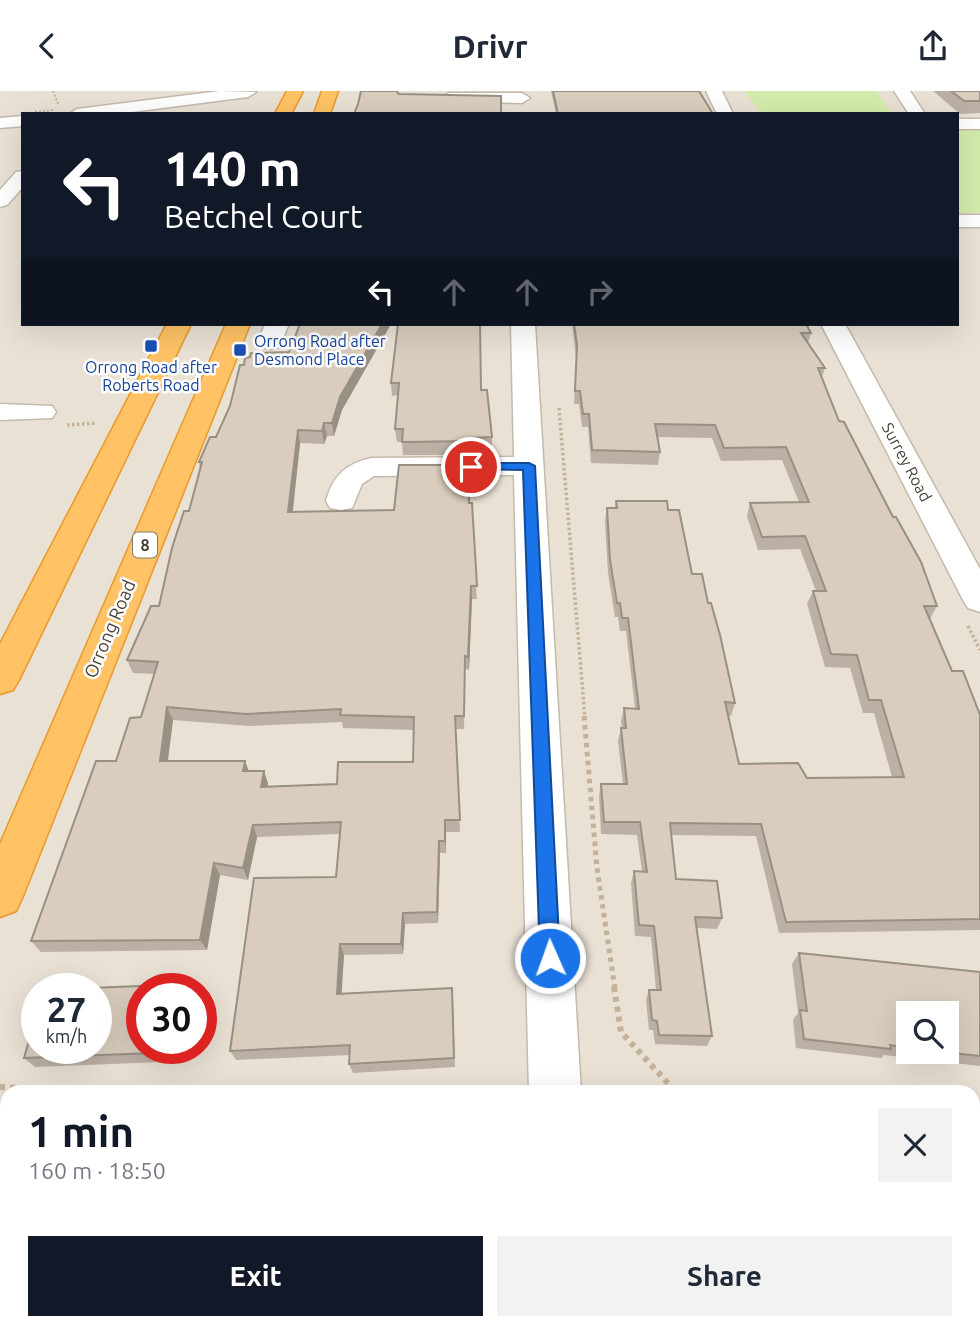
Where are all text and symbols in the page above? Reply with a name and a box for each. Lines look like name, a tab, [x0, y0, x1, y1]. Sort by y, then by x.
icon: back	[28, 27, 66, 65]
icon: share	[914, 27, 952, 65]
text: Drivr	[452, 28, 528, 64]
icon: left	[49, 140, 140, 231]
text: 140 m	[164, 140, 301, 195]
text: Betchel Court	[164, 198, 362, 234]
icon: left	[362, 273, 400, 311]
icon: ahead	[435, 273, 473, 311]
icon: ahead	[508, 273, 546, 311]
icon: right	[581, 273, 619, 311]
place label: Orrong Road after Desmond Place	[254, 332, 386, 368]
marker: Orrong Road after Roberts Road	[143, 338, 159, 354]
marker: Orrong Road after Desmond Place	[232, 342, 248, 358]
place label: Orrong Road after Roberts Road	[85, 358, 217, 394]
street label: Surrey Road	[879, 419, 935, 505]
pin	[441, 437, 501, 497]
icon: arrive	[452, 448, 490, 486]
road number: 8	[133, 533, 157, 558]
street label: Orrong Road	[79, 577, 139, 681]
position arrow	[513, 921, 587, 995]
speed limit sign: 30	[126, 973, 217, 1064]
text: 27	[47, 989, 86, 1029]
map controls	[896, 1001, 959, 1064]
button: search	[896, 1001, 959, 1064]
text: km/h	[46, 1026, 87, 1046]
text: 1 min	[28, 1108, 134, 1155]
button: close	[878, 1108, 952, 1182]
text: 160 m · 18:50	[28, 1158, 166, 1183]
button: Exit	[28, 1236, 483, 1316]
button: Share	[497, 1236, 952, 1316]

